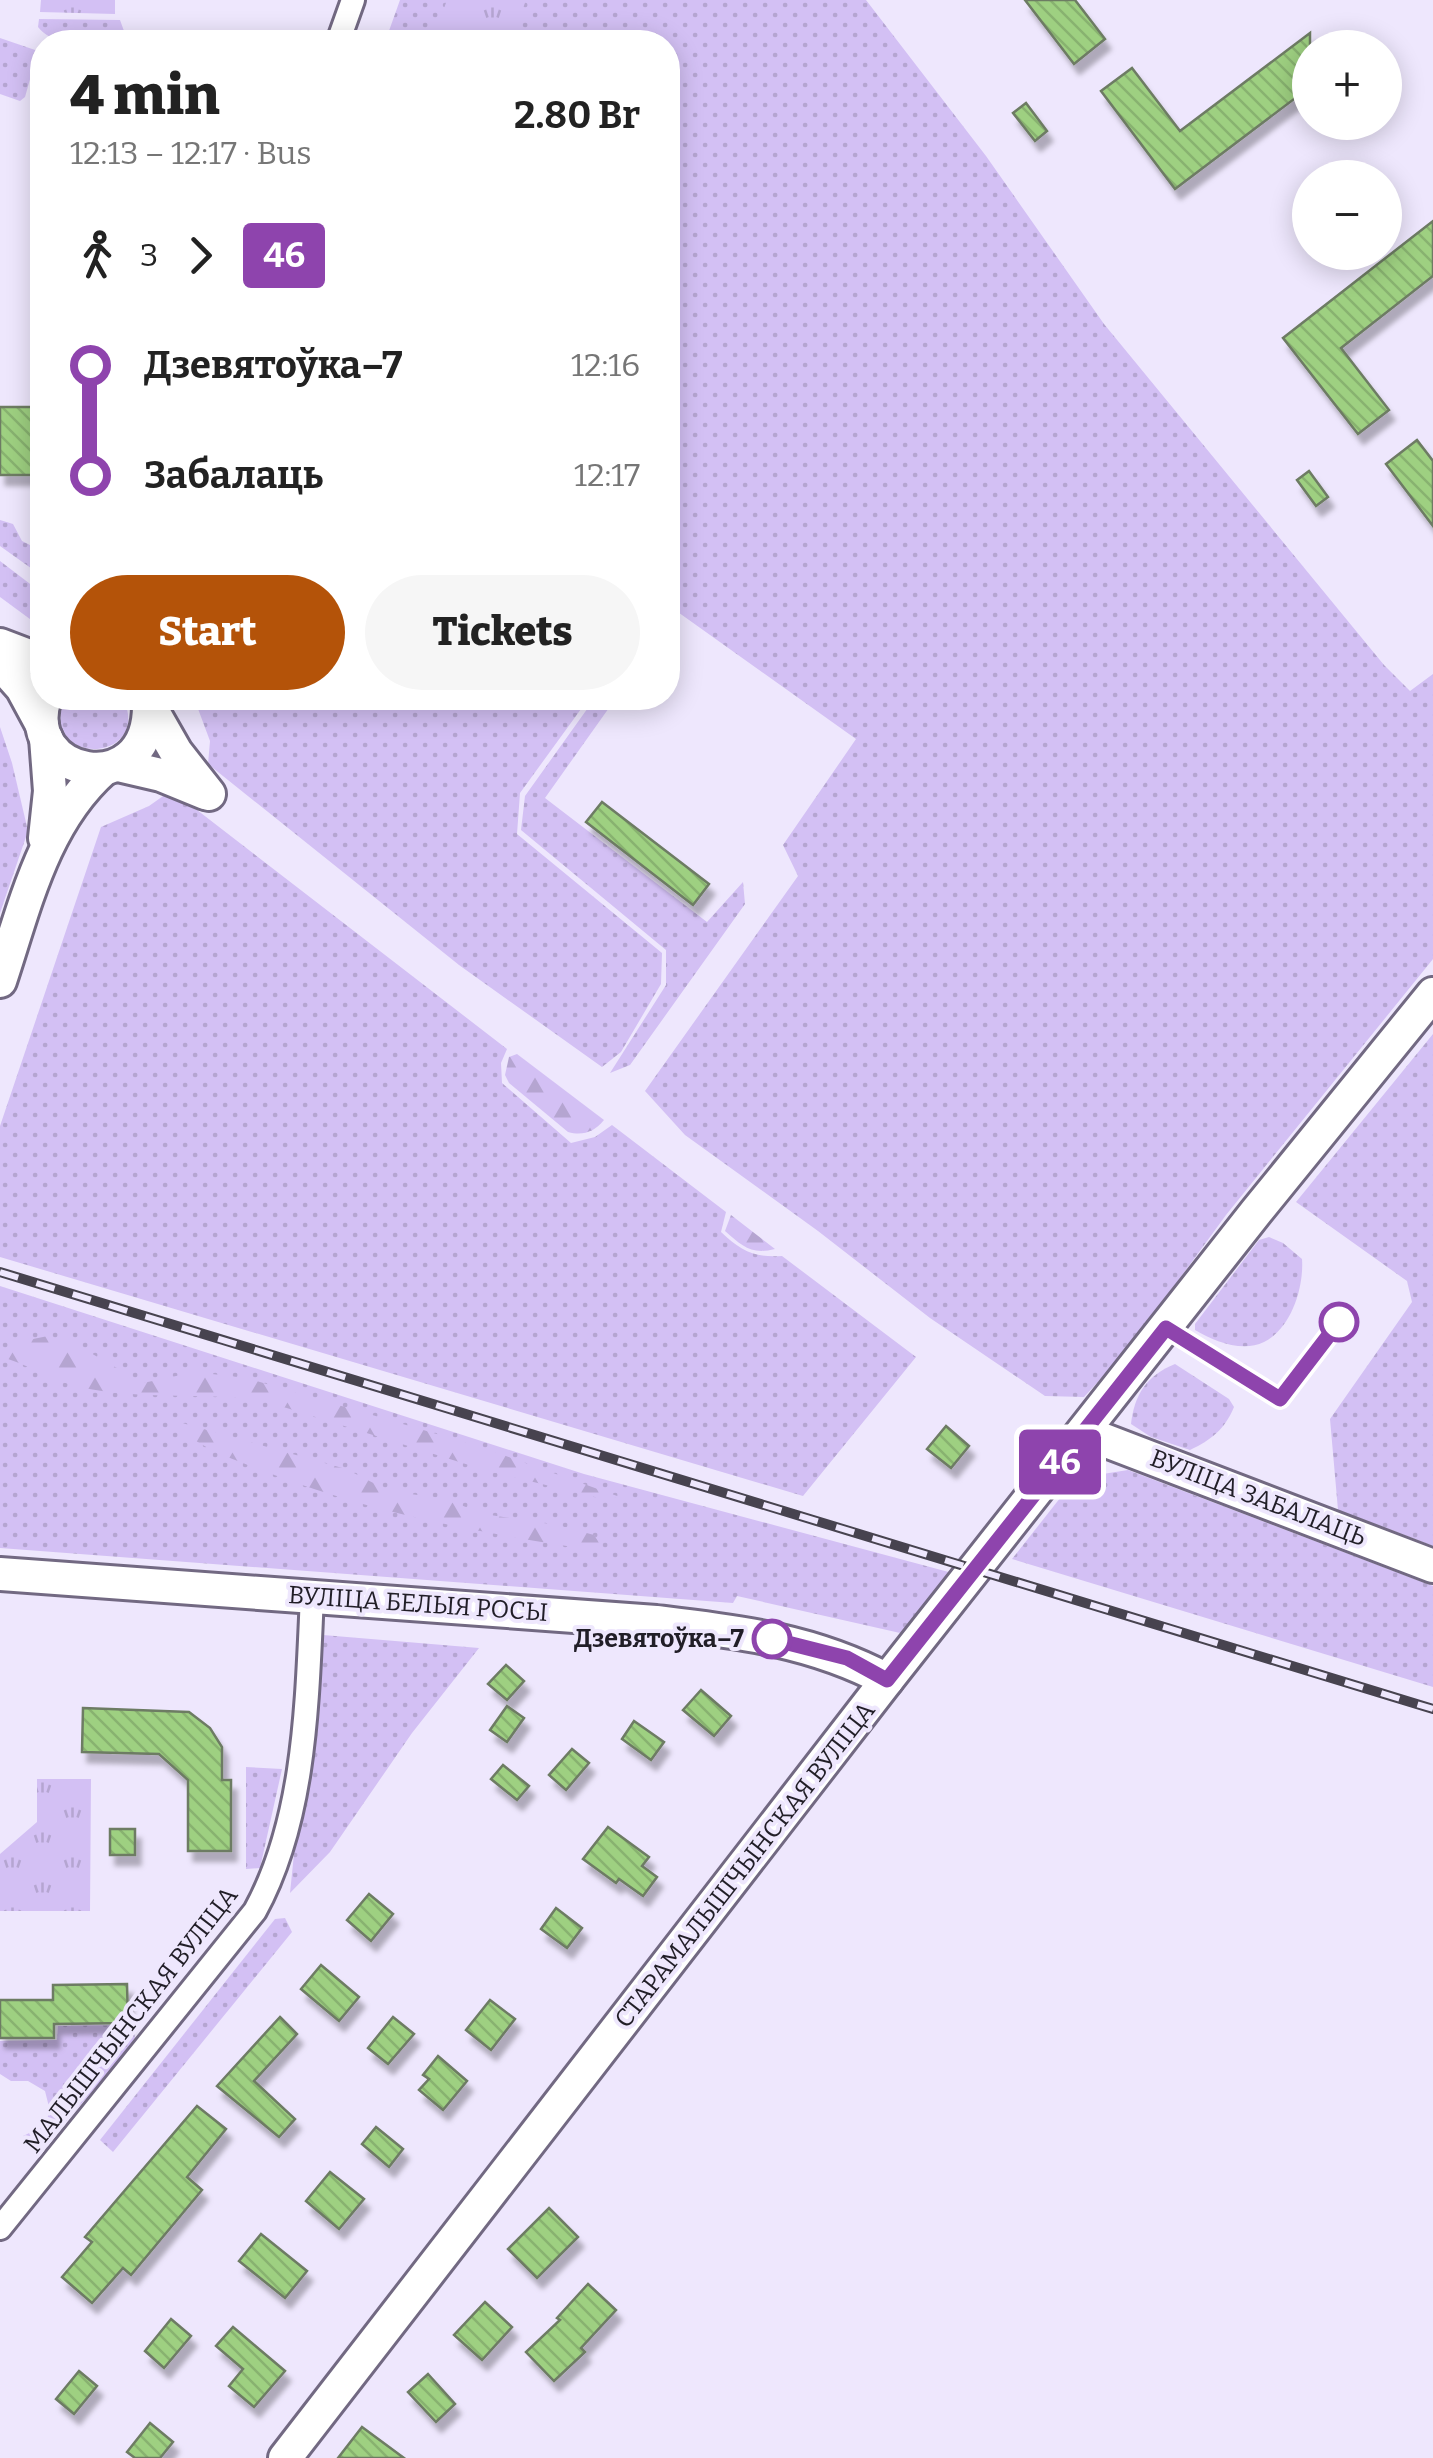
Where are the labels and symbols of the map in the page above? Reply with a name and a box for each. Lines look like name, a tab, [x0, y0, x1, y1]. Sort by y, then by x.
unlabelled marker	[1320, 1303, 1358, 1341]
line badge: 46	[1015, 1430, 1105, 1494]
street label: ВУЛІЦА ЗАБАЛАЦЬ	[1146, 1443, 1370, 1553]
street label: ВУЛІЦА БЕЛЫЯ РОСЫ	[287, 1580, 549, 1628]
marker: Дзевятоўка–7	[753, 1620, 791, 1658]
place label: Дзевятоўка–7	[574, 1624, 745, 1654]
street label: СТАРАМАЛЫШЧЫНСКАЯ ВУЛІЦА	[609, 1696, 882, 2034]
street label: МАЛЫШЧЫНСКАЯ ВУЛІЦА	[18, 1881, 244, 2159]

